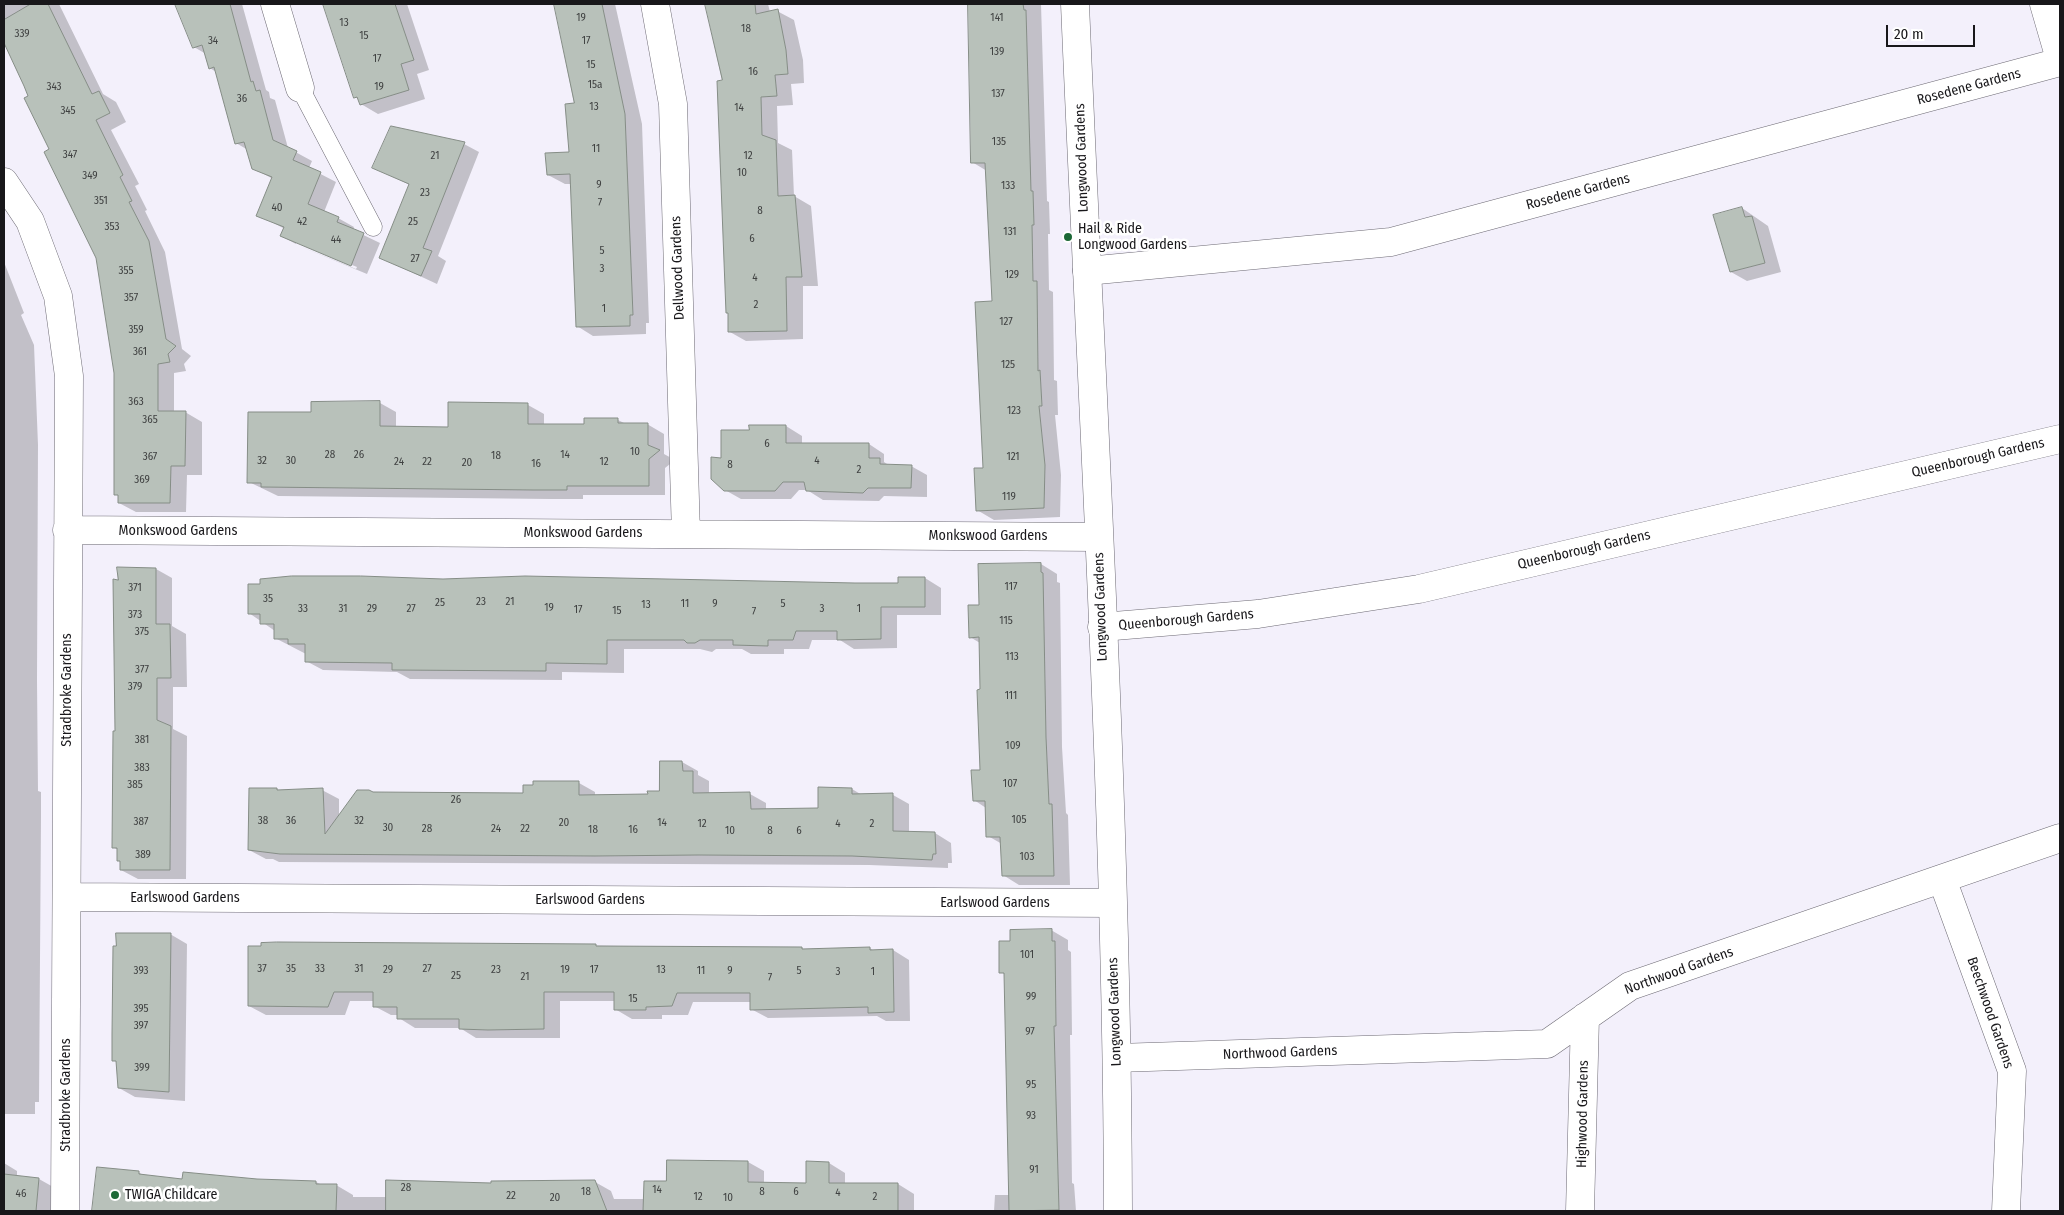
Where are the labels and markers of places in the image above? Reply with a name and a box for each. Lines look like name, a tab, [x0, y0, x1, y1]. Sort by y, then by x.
place label: Hail & Ride Longwood Gardens	[1078, 221, 1187, 253]
marker: Hail & Ride Longwood Gardens	[1062, 231, 1074, 243]
place label: TWIGA Childcare	[125, 1187, 217, 1203]
marker: TWIGA Childcare	[109, 1189, 121, 1201]

